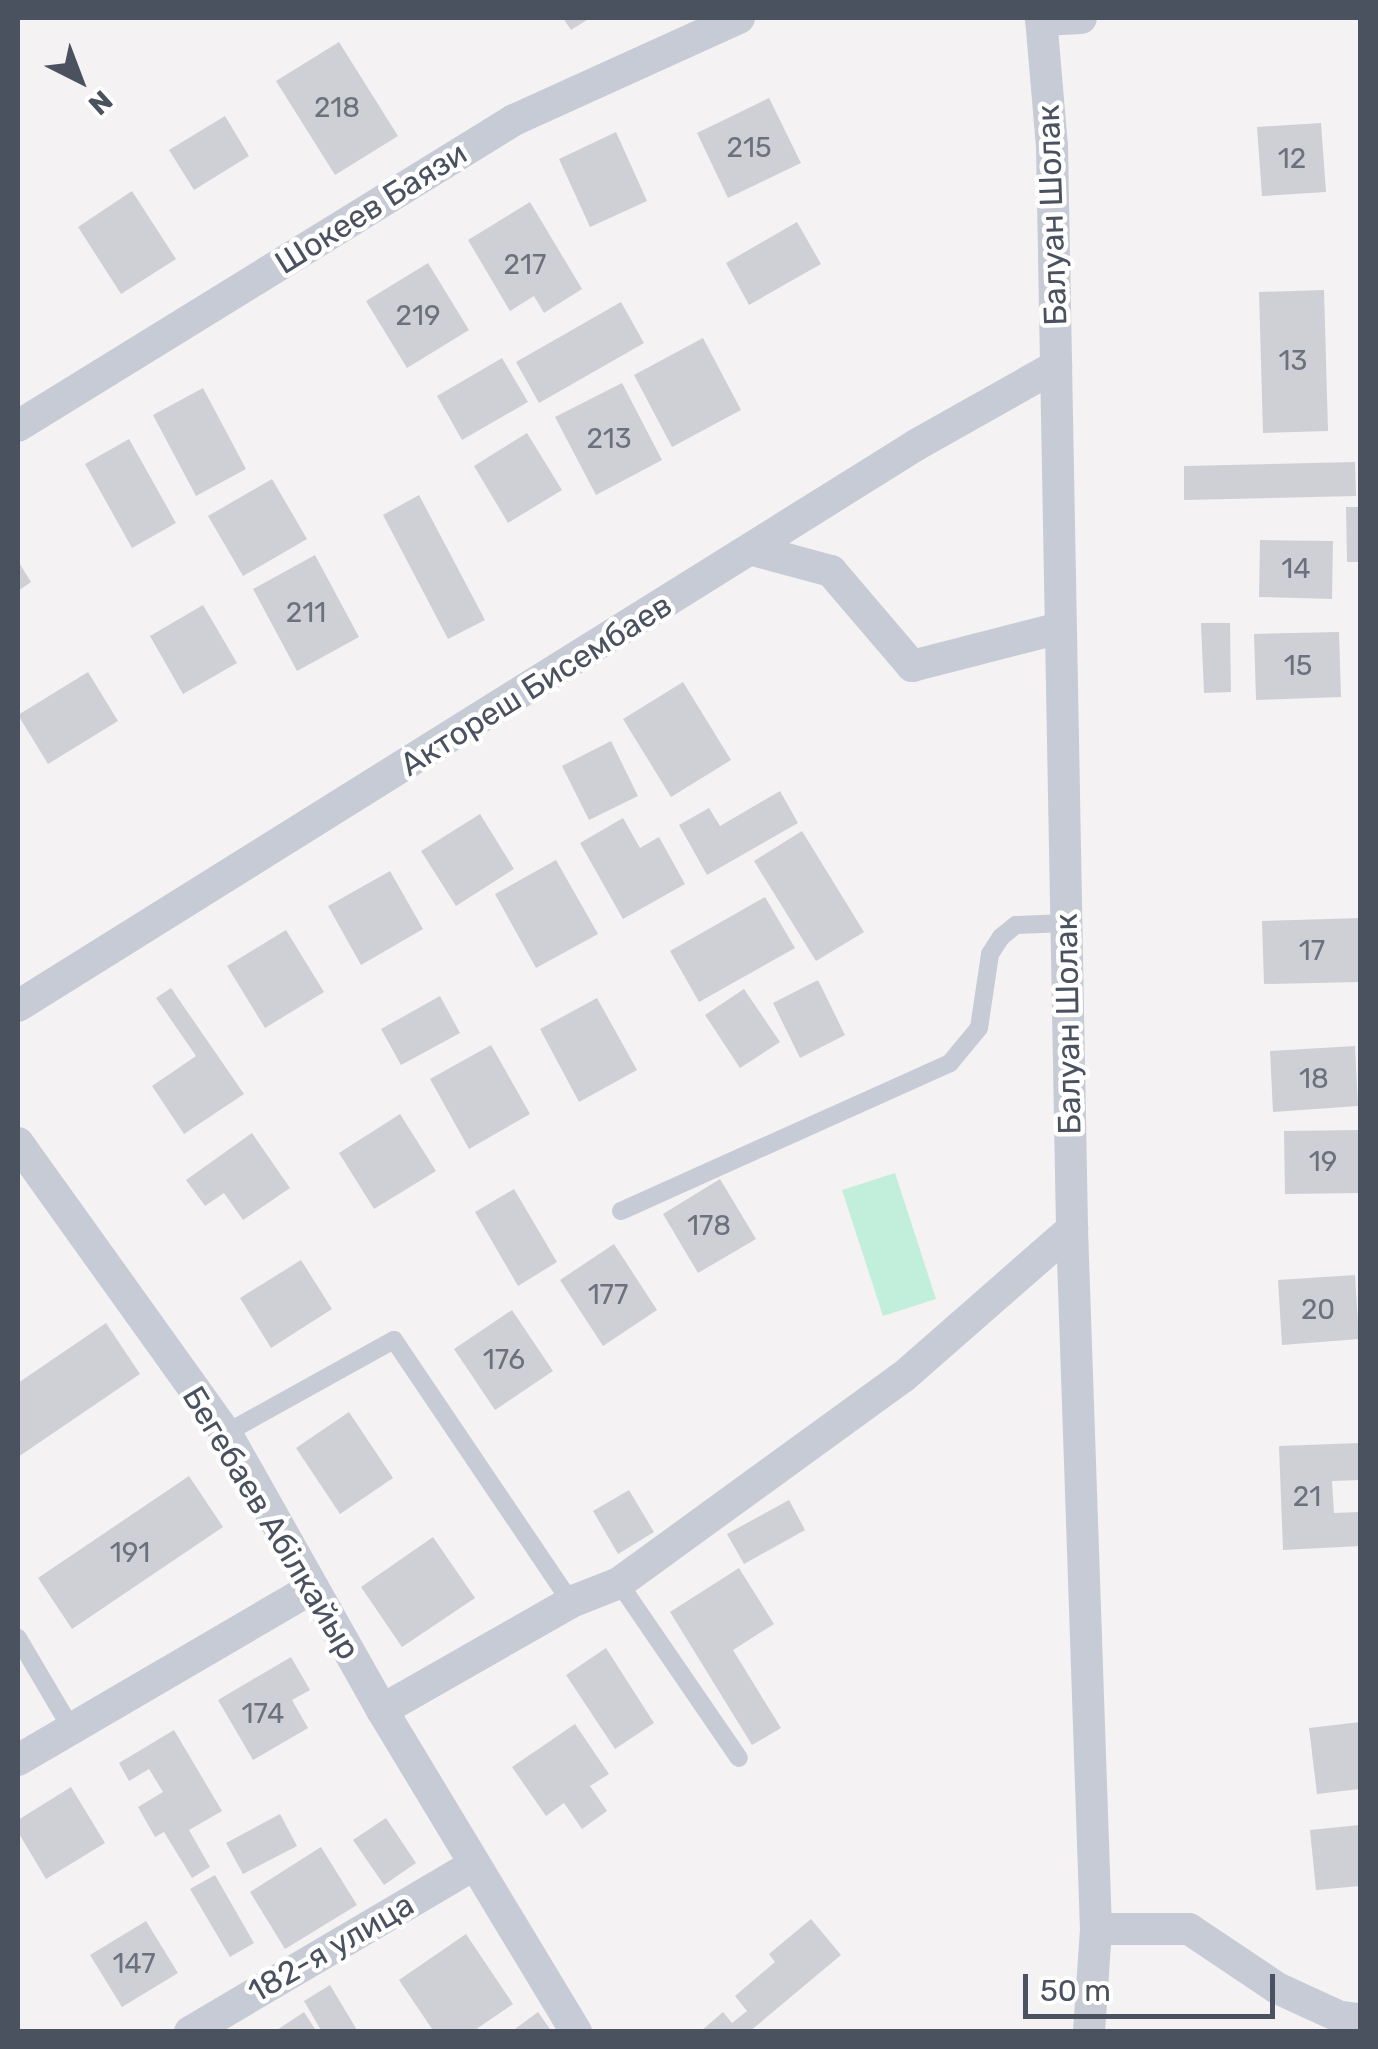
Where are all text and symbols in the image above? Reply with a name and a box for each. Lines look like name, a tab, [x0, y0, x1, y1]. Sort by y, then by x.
north arrow	[30, 30, 130, 130]
text: N	[82, 84, 119, 122]
house number: 218	[314, 91, 360, 125]
street label: Балуан Шолак	[1029, 104, 1075, 326]
house number: 215	[726, 131, 772, 165]
street label: Шокеев Баязи	[268, 134, 474, 282]
house number: 12	[1278, 142, 1306, 176]
house number: 217	[504, 248, 546, 282]
house number: 219	[395, 299, 441, 333]
house number: 13	[1279, 344, 1307, 378]
house number: 213	[586, 422, 632, 456]
house number: 14	[1281, 552, 1311, 586]
street label: Актореш Бисембаев	[393, 586, 679, 784]
house number: 211	[286, 596, 326, 630]
house number: 15	[1284, 649, 1312, 683]
street label: Балуан Шолак	[1047, 913, 1089, 1135]
house number: 17	[1299, 934, 1325, 968]
house number: 18	[1299, 1062, 1329, 1096]
house number: 19	[1309, 1145, 1337, 1179]
house number: 178	[687, 1209, 731, 1243]
house number: 177	[588, 1278, 628, 1312]
house number: 20	[1301, 1293, 1335, 1327]
house number: 176	[483, 1343, 525, 1377]
street label: Бегебаев Абілкайыр	[174, 1379, 368, 1667]
house number: 21	[1293, 1480, 1321, 1514]
house number: 191	[110, 1536, 150, 1570]
house number: 174	[242, 1697, 284, 1731]
street label: 182-я улица	[241, 1885, 421, 2011]
house number: 147	[112, 1947, 156, 1981]
scale bar	[1028, 1954, 1280, 2016]
text: 50 m	[1040, 1973, 1111, 2009]

